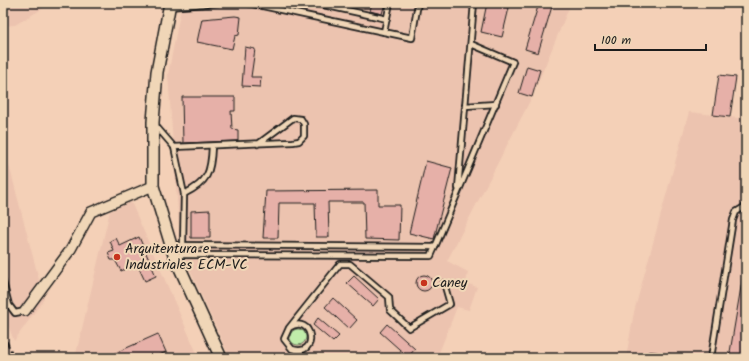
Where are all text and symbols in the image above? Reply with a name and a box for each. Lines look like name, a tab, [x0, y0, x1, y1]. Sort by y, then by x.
scale bar	[595, 26, 706, 52]
text: 100 m	[601, 31, 632, 50]
place label: Arquitentura e Industriales ECM-VC	[125, 238, 248, 276]
marker: Arquitentura e Industriales ECM-VC	[112, 252, 122, 262]
place label: Caney	[432, 272, 468, 294]
marker: Caney	[419, 278, 429, 288]

